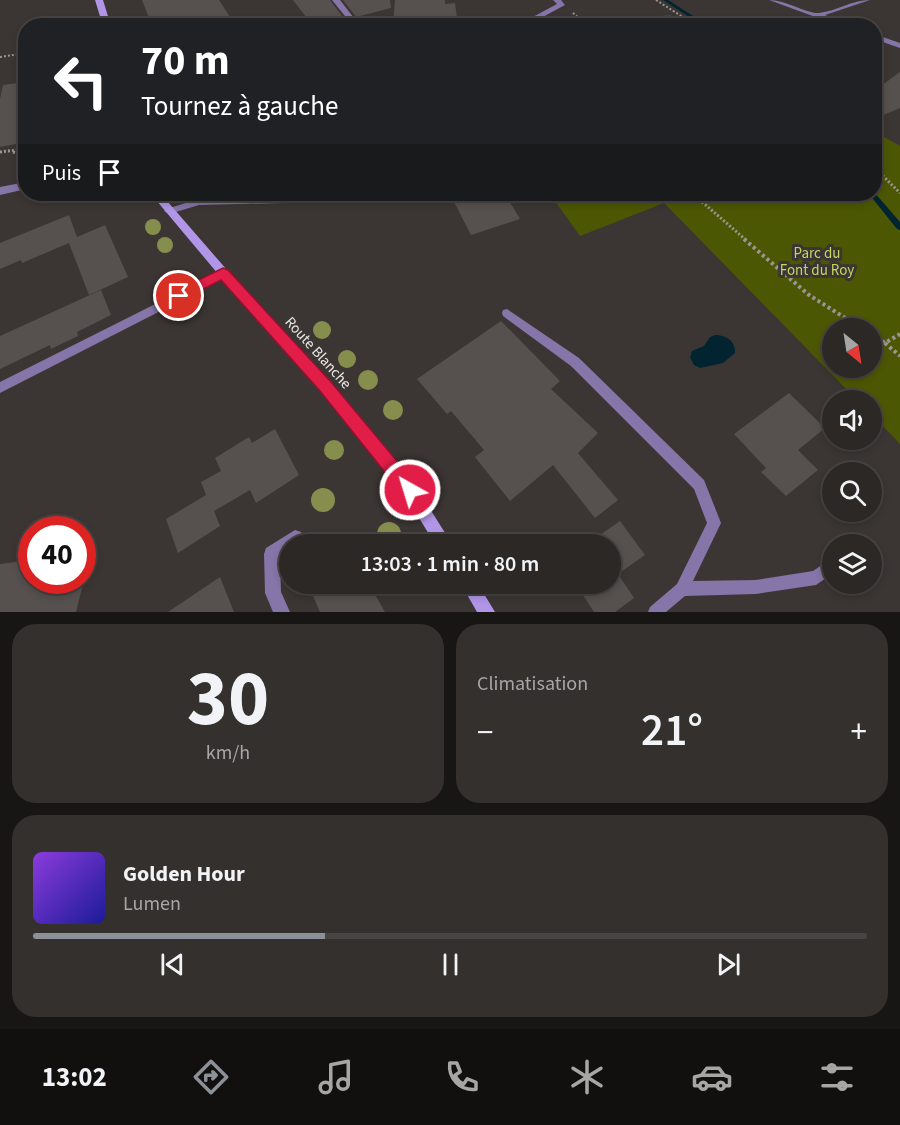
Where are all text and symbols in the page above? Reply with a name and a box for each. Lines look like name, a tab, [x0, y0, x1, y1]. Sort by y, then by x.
text: 70 m	[141, 31, 230, 91]
icon: left	[42, 42, 120, 120]
text: Tournez à gauche	[141, 87, 338, 126]
icon: arrive	[93, 156, 126, 189]
text: Puis	[42, 157, 81, 189]
park label: Parc du Font du Roy	[780, 243, 854, 281]
pin	[153, 270, 204, 321]
icon: arrive	[162, 279, 195, 312]
street label: Route Blanche	[280, 312, 356, 394]
north arrow	[822, 318, 882, 378]
map controls	[822, 318, 882, 594]
button: sound	[822, 390, 882, 450]
position arrow	[378, 458, 442, 522]
button: search	[822, 462, 882, 522]
speed limit sign: 40	[18, 516, 96, 594]
button: layers	[822, 534, 882, 594]
text: 13:03 · 1 min · 80 m	[361, 548, 539, 580]
text: 30	[187, 644, 269, 755]
text: Climatisation	[477, 670, 588, 698]
text: 21°	[641, 699, 703, 763]
text: −	[477, 709, 493, 756]
text: +	[851, 709, 867, 756]
text: km/h	[206, 739, 250, 767]
text: Golden Hour	[123, 858, 245, 890]
text: Lumen	[123, 890, 181, 918]
icon: previous	[156, 948, 189, 981]
icon: pause	[434, 948, 467, 981]
icon: next	[712, 948, 745, 981]
icon: directions	[190, 1056, 232, 1098]
icon: music	[315, 1056, 357, 1098]
icon: phone	[441, 1056, 483, 1098]
icon: climate	[566, 1056, 608, 1098]
icon: car	[691, 1056, 733, 1098]
icon: filters	[816, 1056, 858, 1098]
text: 13:02	[42, 1058, 107, 1097]

